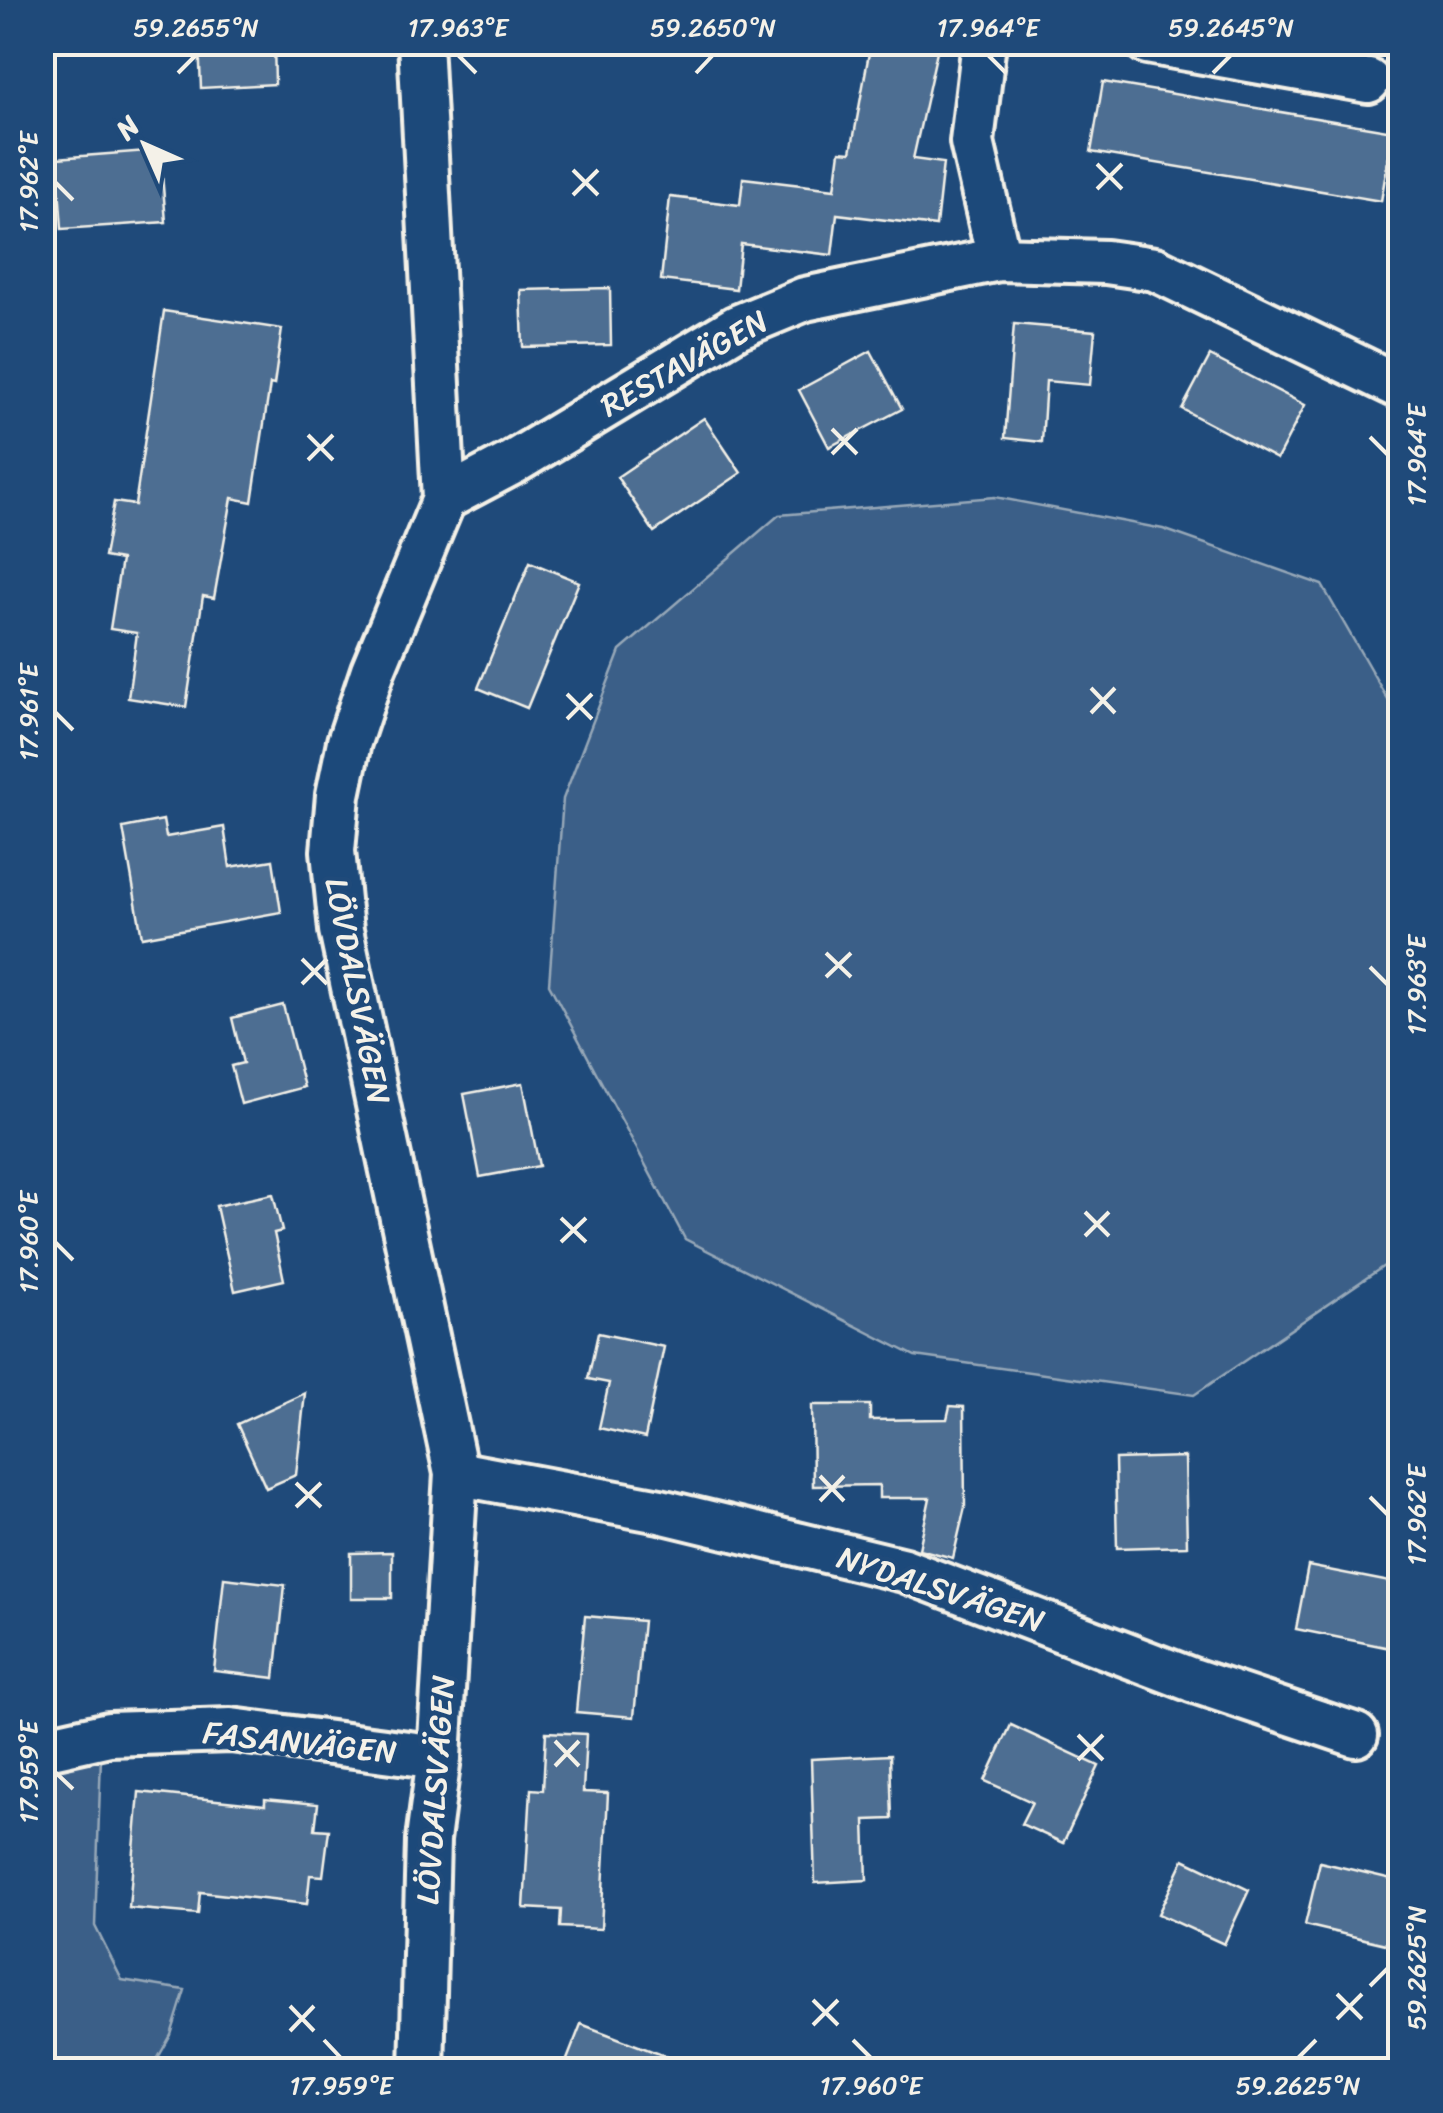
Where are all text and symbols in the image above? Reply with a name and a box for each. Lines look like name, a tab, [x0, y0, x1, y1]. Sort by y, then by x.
text: 59.2655°N	[133, 5, 259, 50]
text: 17.963°E	[408, 5, 510, 50]
text: 59.2650°N	[650, 5, 777, 50]
text: 17.964°E	[937, 5, 1041, 50]
text: 59.2645°N	[1168, 5, 1295, 50]
north arrow	[95, 95, 195, 195]
text: N	[103, 103, 152, 153]
text: 17.962°E	[6, 129, 51, 233]
street label: RESTAVÄGEN	[589, 294, 779, 433]
text: 17.964°E	[1394, 402, 1439, 506]
text: 17.961°E	[6, 661, 51, 761]
street label: LÖVDALSVÄGEN	[308, 873, 407, 1110]
text: 17.963°E	[1394, 933, 1439, 1035]
text: 17.960°E	[6, 1189, 51, 1293]
text: 17.962°E	[1394, 1462, 1439, 1566]
street label: NYDALSVÄGEN	[830, 1529, 1052, 1650]
street label: LÖVDALSVÄGEN	[399, 1673, 472, 1907]
street label: FASANVÄGEN	[200, 1704, 400, 1781]
text: 17.959°E	[6, 1718, 51, 1824]
text: 59.2625°N	[1394, 1905, 1439, 2030]
text: 17.959°E	[289, 2063, 395, 2108]
text: 17.960°E	[820, 2063, 924, 2108]
text: 59.2625°N	[1236, 2063, 1361, 2108]

